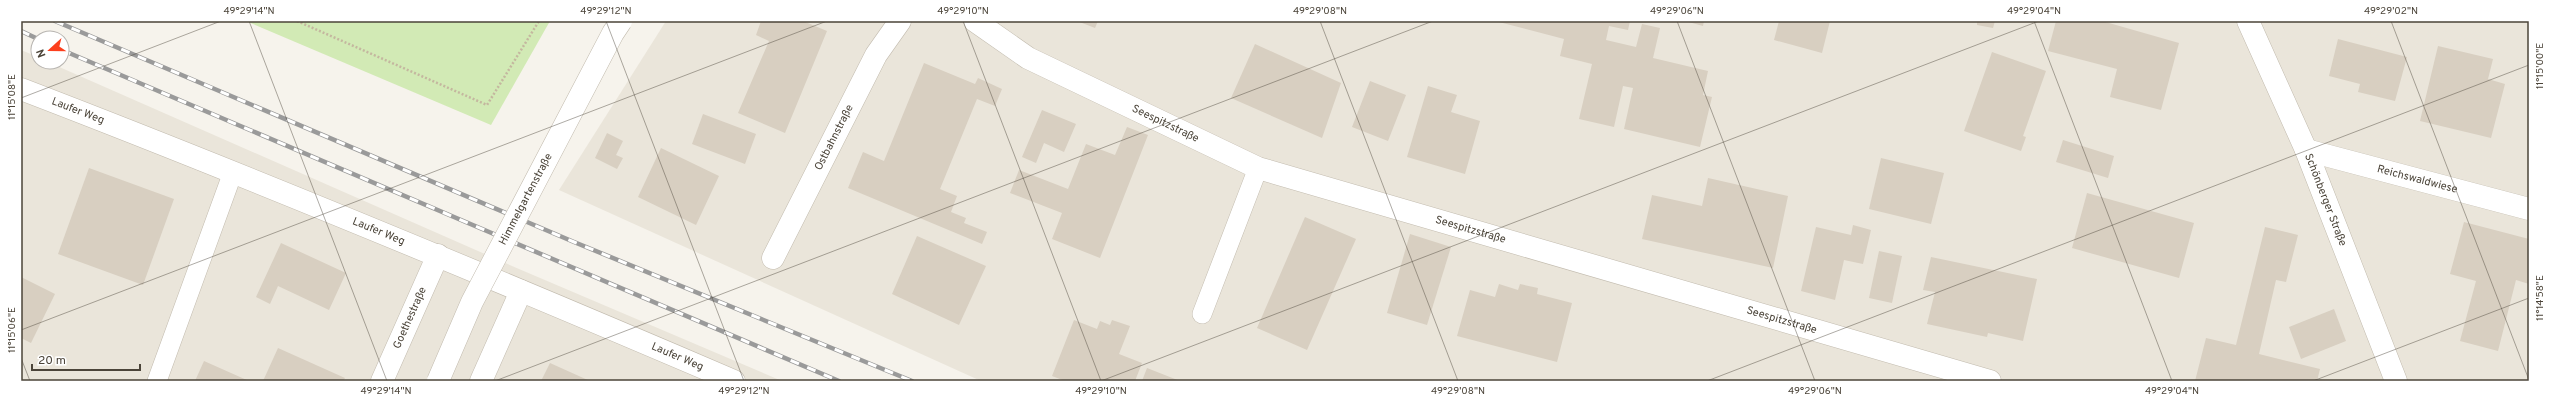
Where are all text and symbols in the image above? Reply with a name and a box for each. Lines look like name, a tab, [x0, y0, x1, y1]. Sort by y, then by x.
text: 49°29'14"N	[223, 5, 275, 18]
text: 49°29'12"N	[580, 5, 632, 18]
text: 49°29'10"N	[937, 5, 989, 18]
text: 49°29'08"N	[1293, 5, 1347, 18]
text: 49°29'06"N	[1650, 5, 1704, 18]
text: 49°29'04"N	[2007, 5, 2061, 18]
text: 49°29'02"N	[2364, 5, 2418, 18]
north arrow	[30, 30, 70, 70]
text: 11°15'00"E	[2534, 43, 2547, 89]
text: N	[34, 47, 50, 59]
text: 11°15'08"E	[6, 74, 19, 120]
street label: Laufer Weg	[49, 94, 106, 128]
street label: Ostbahnstraße	[812, 102, 857, 173]
street label: Seespitzstraße	[1130, 102, 1201, 146]
street label: Himmelgartenstraße	[496, 151, 556, 248]
street label: Schönberger Straße	[2301, 152, 2350, 248]
street label: Reichswaldwiese	[2375, 162, 2459, 197]
street label: Seespitzstraße	[1434, 213, 1508, 247]
street label: Laufer Weg	[350, 214, 407, 249]
text: 11°14'58"E	[2534, 275, 2547, 321]
street label: Goethestraße	[390, 285, 430, 351]
street label: Seespitzstraße	[1745, 304, 1819, 337]
text: 11°15'06"E	[6, 307, 19, 353]
street label: Laufer Weg	[649, 340, 706, 374]
scale bar	[32, 346, 140, 372]
text: 20 m	[38, 353, 66, 369]
text: 49°29'14"N	[360, 385, 412, 398]
text: 49°29'12"N	[718, 385, 770, 398]
text: 49°29'10"N	[1075, 385, 1127, 398]
text: 49°29'08"N	[1431, 385, 1485, 398]
text: 49°29'06"N	[1788, 385, 1842, 398]
text: 49°29'04"N	[2145, 385, 2199, 398]

